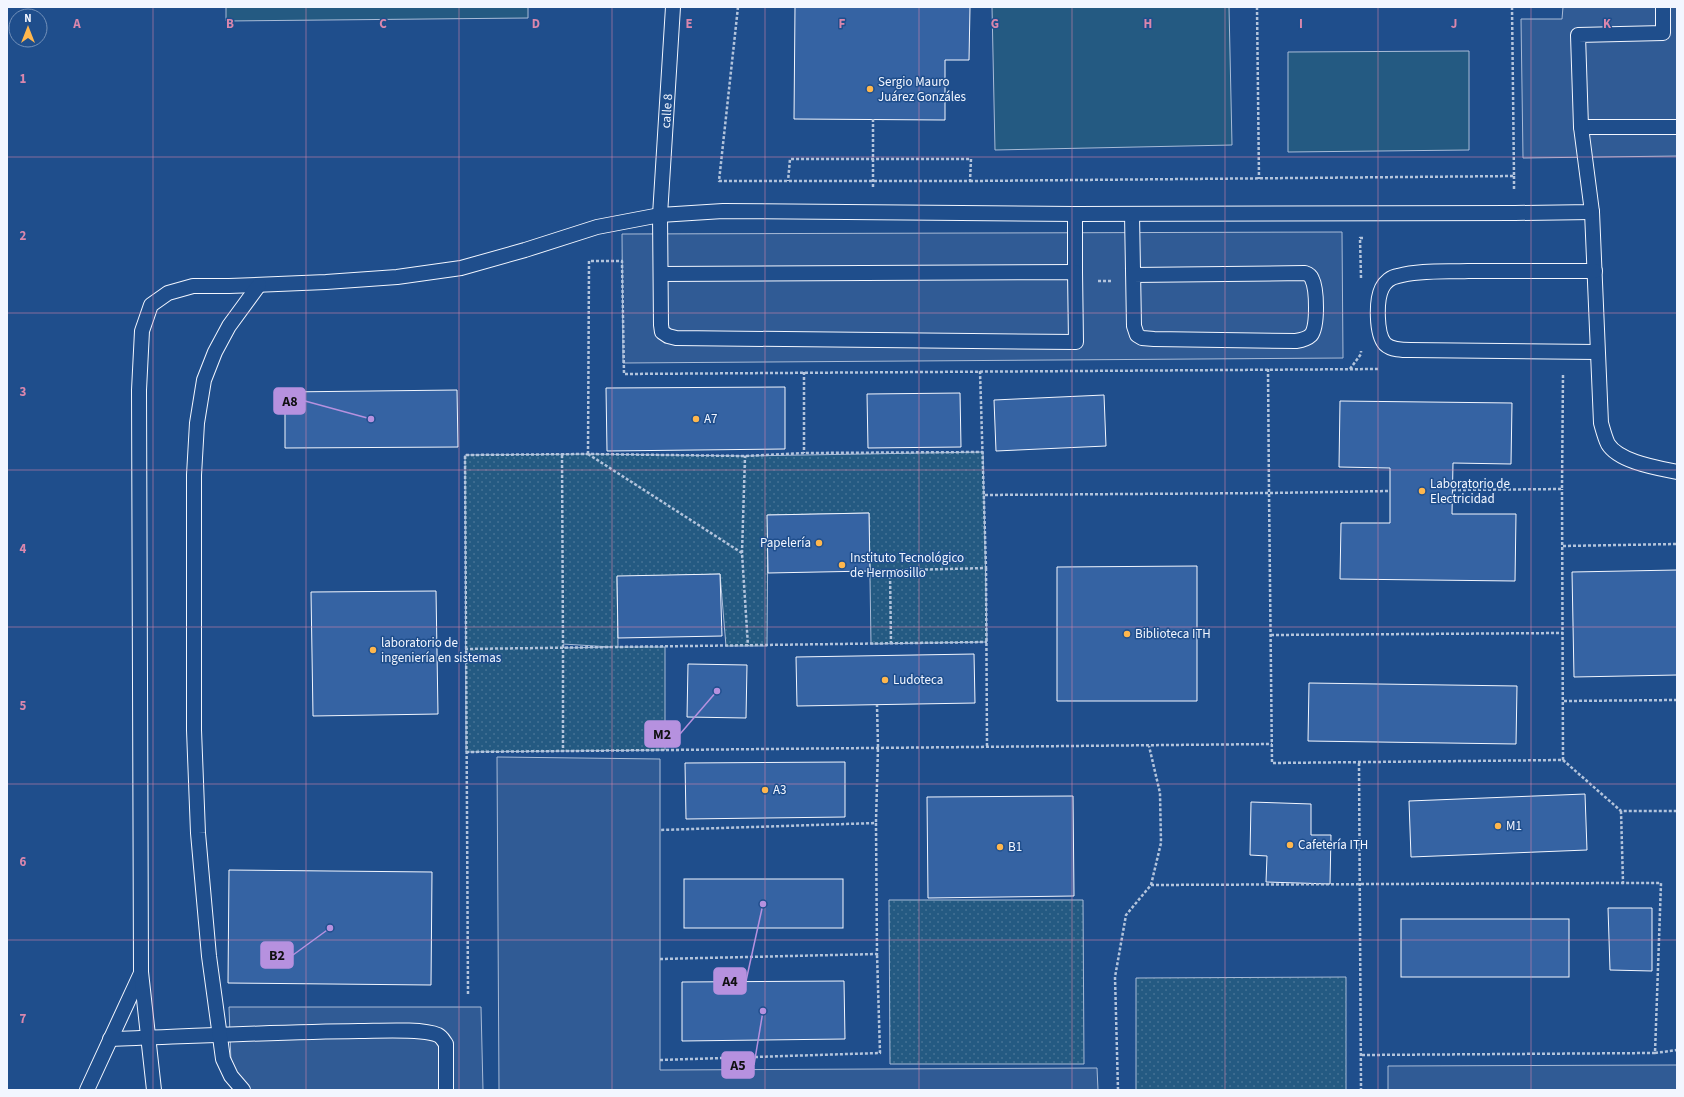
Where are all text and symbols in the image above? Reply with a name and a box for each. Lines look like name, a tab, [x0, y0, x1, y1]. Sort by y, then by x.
north arrow	[8, 8, 48, 48]
text: N	[24, 11, 32, 26]
text: A	[72, 15, 81, 33]
text: B	[226, 15, 234, 33]
text: C	[379, 15, 387, 33]
text: D	[532, 15, 540, 33]
text: E	[685, 15, 693, 33]
text: F	[839, 15, 846, 33]
text: G	[991, 15, 999, 33]
text: H	[1144, 15, 1152, 33]
text: I	[1299, 15, 1303, 33]
text: J	[1451, 15, 1457, 33]
text: K	[1603, 15, 1612, 33]
text: 1	[20, 70, 27, 88]
place label: Sergio Mauro Juárez Gonzáles	[878, 73, 967, 106]
marker: Sergio Mauro Juárez Gonzáles	[865, 84, 875, 94]
street label: calle 8	[657, 93, 677, 129]
text: 2	[20, 227, 27, 245]
text: 3	[20, 383, 27, 401]
callout: A8	[274, 388, 305, 414]
text: A8	[281, 392, 298, 412]
place label: A7	[704, 410, 718, 428]
marker: A7	[691, 414, 701, 424]
place label: Laboratorio de Electricidad	[1430, 475, 1510, 508]
marker: Laboratorio de Electricidad	[1417, 486, 1427, 496]
place label: Papelería	[760, 534, 811, 552]
marker: Papelería	[814, 538, 824, 548]
text: 4	[20, 540, 27, 558]
place label: Instituto Tecnológico de Hermosillo	[850, 549, 964, 582]
marker: Instituto Tecnológico de Hermosillo	[837, 560, 847, 570]
place label: Biblioteca ITH	[1135, 625, 1211, 643]
marker: Biblioteca ITH	[1122, 629, 1132, 639]
place label: laboratorio de ingeniería en sistemas	[381, 634, 502, 667]
marker: laboratorio de ingeniería en sistemas	[368, 645, 378, 655]
place label: Ludoteca	[893, 671, 943, 689]
marker: Ludoteca	[880, 675, 890, 685]
text: 5	[20, 697, 27, 715]
callout: M2	[645, 721, 680, 747]
text: M2	[653, 725, 671, 745]
place label: A3	[773, 781, 787, 799]
marker: A3	[760, 785, 770, 795]
place label: M1	[1506, 817, 1522, 835]
marker: M1	[1493, 821, 1503, 831]
place label: Cafetería ITH	[1298, 836, 1368, 854]
place label: B1	[1008, 838, 1022, 856]
marker: Cafetería ITH	[1285, 840, 1295, 850]
marker: B1	[995, 842, 1005, 852]
text: 6	[20, 853, 27, 871]
callout: B2	[261, 942, 293, 968]
text: B2	[269, 946, 285, 966]
callout: A4	[714, 968, 746, 994]
text: A4	[721, 972, 738, 992]
text: 7	[20, 1010, 27, 1028]
callout: A5	[722, 1052, 754, 1078]
text: A5	[729, 1056, 746, 1076]

